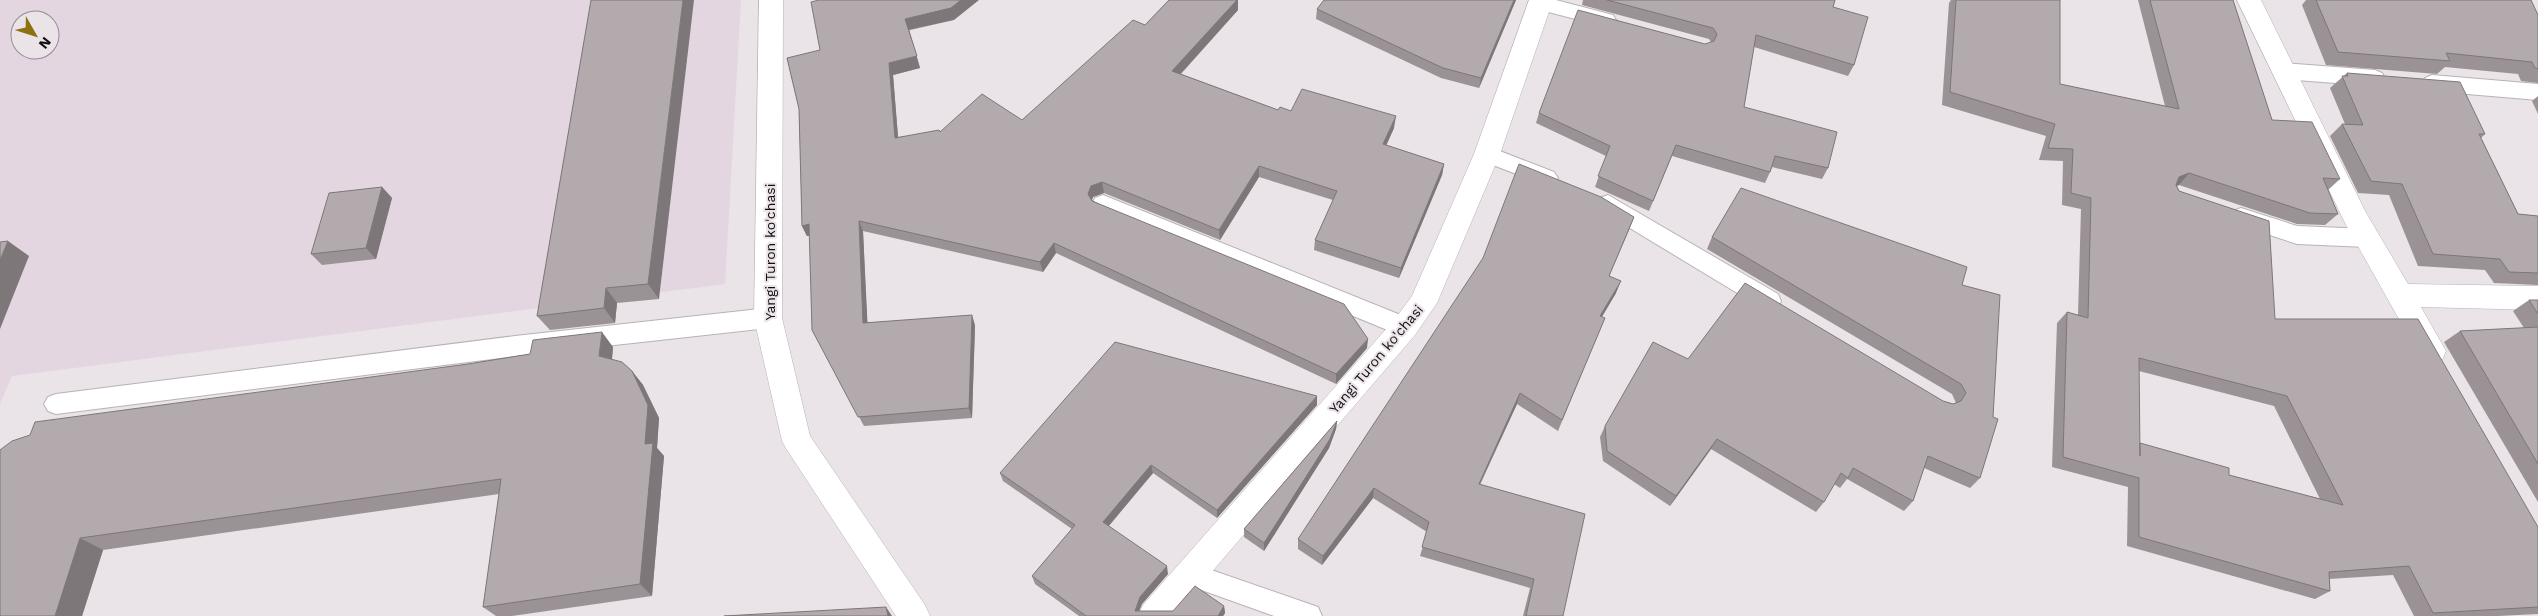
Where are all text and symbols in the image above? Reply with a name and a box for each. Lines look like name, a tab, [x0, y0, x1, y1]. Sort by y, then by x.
north arrow	[10, 10, 60, 60]
text: N	[36, 34, 55, 52]
street label: Yangi Turon ko'chasi	[762, 184, 778, 320]
street label: Yangi Turon ko'chasi	[1326, 301, 1426, 417]

